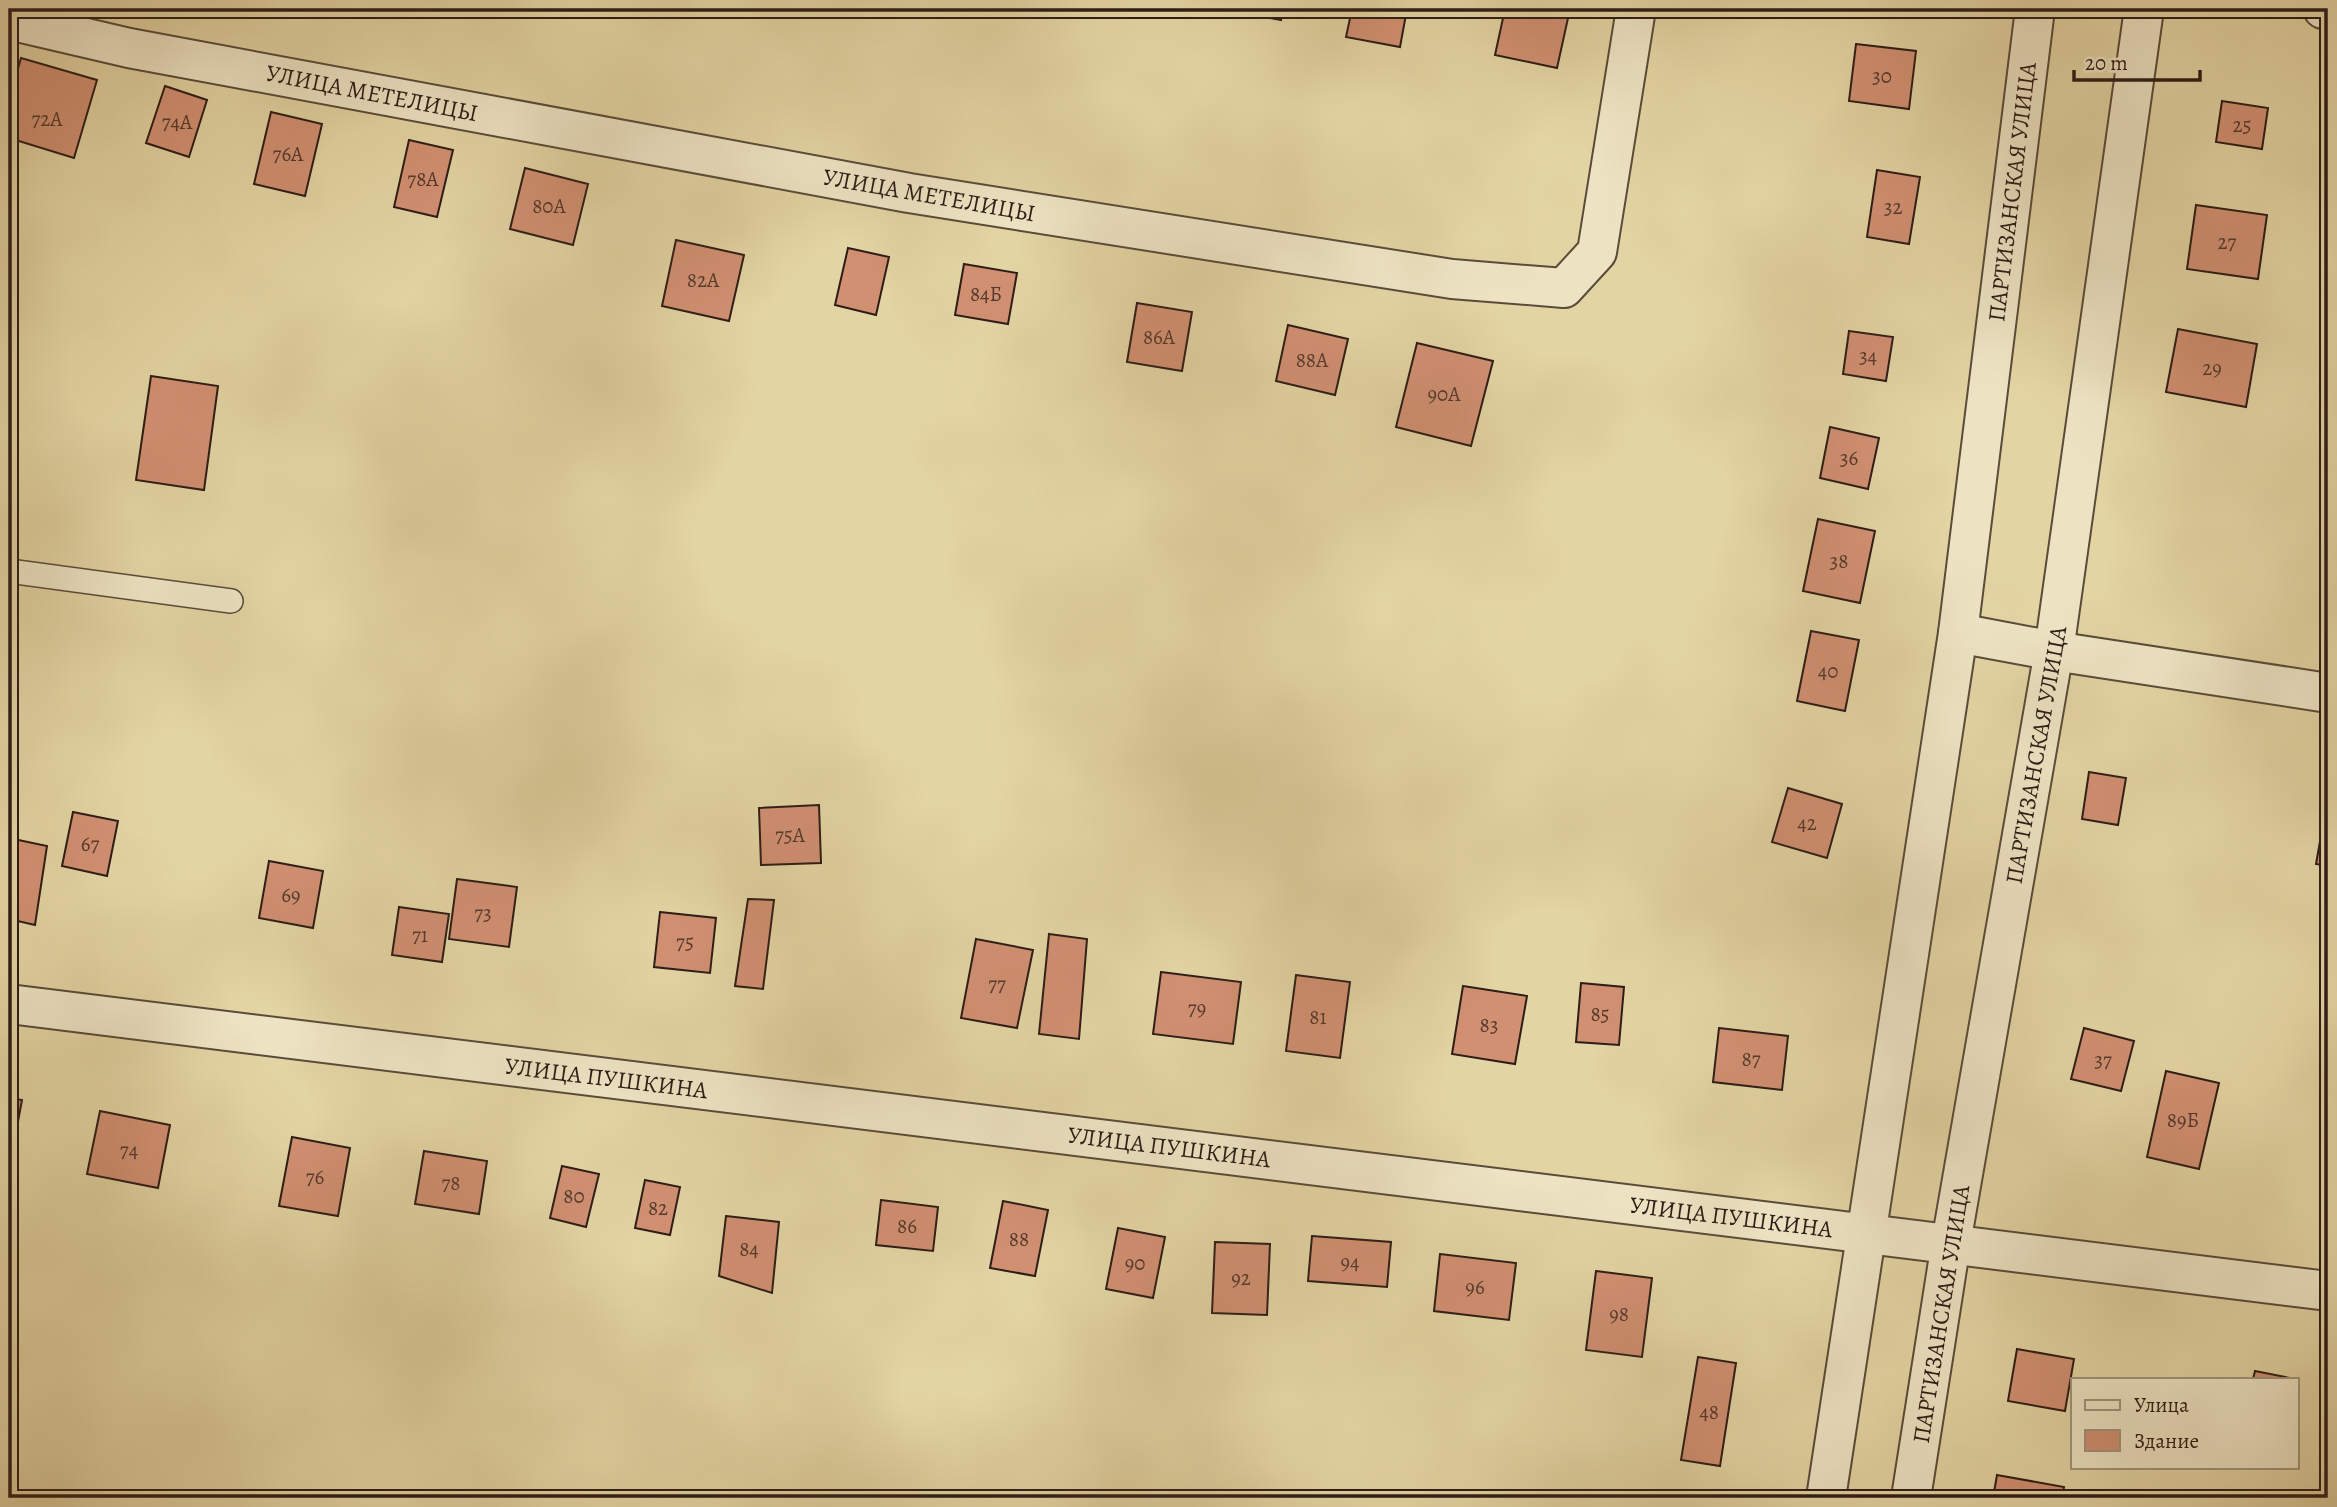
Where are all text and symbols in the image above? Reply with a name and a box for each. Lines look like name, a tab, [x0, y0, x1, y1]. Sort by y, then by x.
scale bar	[2074, 38, 2200, 82]
text: 20 m	[2085, 49, 2128, 77]
street label: УЛИЦА МЕТЕЛИЦЫ	[263, 57, 481, 129]
street label: ПАРТИЗАНСКАЯ УЛИЦА	[1980, 59, 2044, 324]
house number: 30	[1872, 62, 1892, 90]
house number: 72А	[31, 105, 63, 133]
house number: 74А	[162, 108, 193, 136]
house number: 25	[2232, 111, 2252, 139]
house number: 76А	[273, 140, 304, 168]
street label: УЛИЦА МЕТЕЛИЦЫ	[820, 161, 1038, 229]
house number: 78А	[407, 165, 439, 193]
house number: 80А	[532, 192, 567, 220]
house number: 32	[1884, 193, 1902, 221]
house number: 27	[2218, 228, 2237, 256]
house number: 82А	[687, 266, 720, 294]
house number: 84Б	[970, 280, 1002, 308]
house number: 86А	[1143, 323, 1176, 351]
house number: 34	[1859, 342, 1877, 370]
house number: 88А	[1296, 346, 1329, 374]
house number: 29	[2202, 354, 2222, 382]
house number: 90А	[1427, 380, 1461, 408]
house number: 36	[1840, 444, 1859, 472]
house number: 38	[1830, 547, 1848, 575]
street label: ПАРТИЗАНСКАЯ УЛИЦА	[1998, 623, 2075, 886]
house number: 40	[1818, 657, 1838, 685]
house number: 42	[1797, 809, 1817, 837]
house number: 75А	[775, 821, 806, 849]
house number: 67	[81, 830, 99, 858]
house number: 69	[281, 881, 301, 909]
house number: 73	[474, 899, 492, 927]
house number: 71	[412, 921, 428, 949]
house number: 75	[676, 928, 694, 956]
house number: 77	[988, 970, 1006, 998]
house number: 79	[1188, 994, 1206, 1022]
house number: 85	[1590, 1000, 1610, 1028]
house number: 81	[1309, 1003, 1327, 1031]
house number: 83	[1480, 1011, 1498, 1039]
house number: 87	[1741, 1045, 1761, 1073]
house number: 37	[2094, 1046, 2112, 1074]
street label: УЛИЦА ПУШКИНА	[503, 1050, 710, 1106]
house number: 89Б	[2167, 1106, 2199, 1134]
street label: УЛИЦА ПУШКИНА	[1066, 1119, 1273, 1175]
house number: 74	[120, 1136, 138, 1164]
house number: 76	[306, 1163, 325, 1191]
house number: 78	[441, 1169, 461, 1197]
house number: 80	[563, 1182, 585, 1210]
street label: ПАРТИЗАНСКАЯ УЛИЦА	[1905, 1182, 1977, 1445]
street label: УЛИЦА ПУШКИНА	[1628, 1189, 1835, 1245]
house number: 82	[648, 1194, 668, 1222]
house number: 86	[897, 1212, 917, 1240]
house number: 88	[1009, 1225, 1029, 1253]
house number: 84	[739, 1235, 759, 1263]
house number: 94	[1340, 1248, 1360, 1276]
house number: 90	[1125, 1249, 1145, 1277]
house number: 92	[1231, 1264, 1251, 1292]
house number: 96	[1465, 1273, 1485, 1301]
house number: 98	[1609, 1300, 1629, 1328]
legend	[2071, 1378, 2298, 1468]
text: Улица	[2134, 1391, 2189, 1419]
house number: 48	[1699, 1398, 1719, 1426]
text: Здание	[2134, 1427, 2199, 1455]

